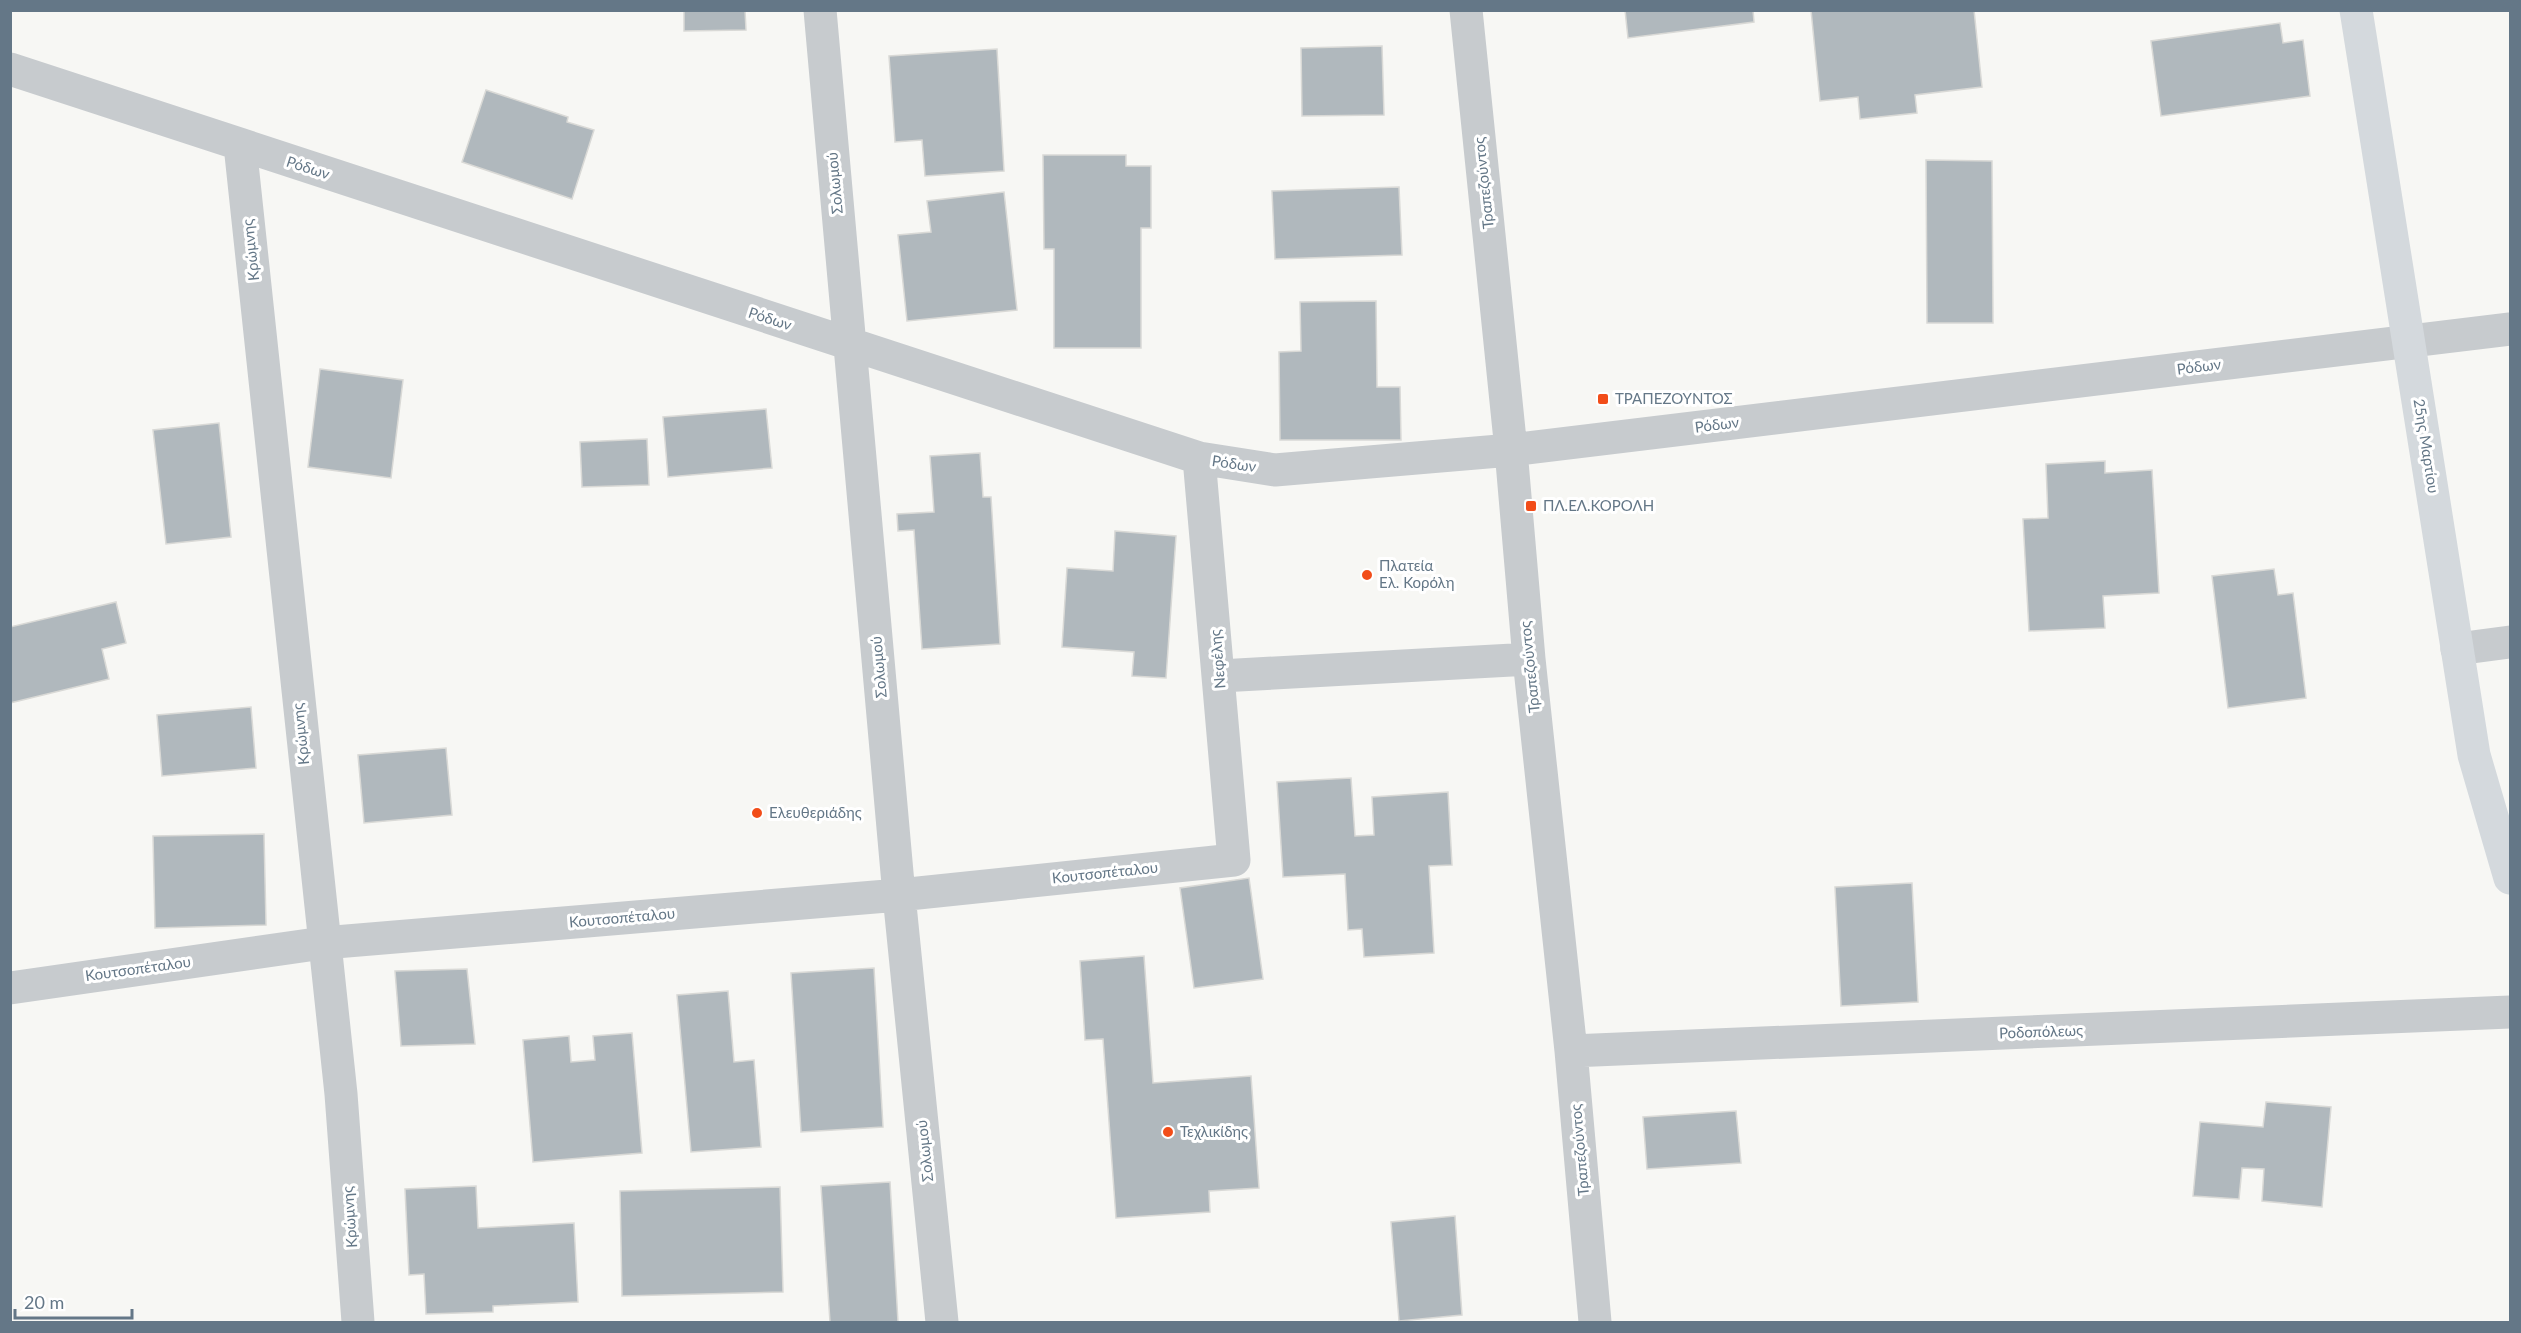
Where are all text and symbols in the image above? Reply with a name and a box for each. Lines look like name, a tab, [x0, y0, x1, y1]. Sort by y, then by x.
street label: Τραπεζούντος	[1469, 136, 1497, 230]
street label: Σολωμού	[822, 151, 846, 215]
street label: Ρόδων	[284, 152, 332, 183]
street label: Κρώμνης	[238, 218, 262, 282]
street label: Ρόδων	[746, 303, 794, 334]
street label: Ρόδων	[2176, 354, 2222, 378]
place label: ΤΡΑΠΕΖΟΥΝΤΟΣ	[1615, 389, 1733, 407]
marker: ΤΡΑΠΕΖΟΥΝΤΟΣ	[1596, 392, 1610, 406]
street label: 25ης Μαρτίου	[2411, 397, 2443, 494]
street label: Ρόδων	[1694, 412, 1740, 436]
street label: Ρόδων	[1211, 451, 1258, 475]
place label: ΠΛ.ΕΛ.ΚΟΡΟΛΗ	[1543, 496, 1654, 514]
marker: ΠΛ.ΕΛ.ΚΟΡΟΛΗ	[1524, 499, 1538, 513]
place label: Πλατεία Ελ. Κορόλη	[1379, 556, 1454, 591]
marker: Πλατεία Ελ. Κορόλη	[1360, 568, 1374, 582]
street label: Τραπεζούντος	[1515, 620, 1543, 714]
street label: Νεφέλης	[1205, 629, 1229, 689]
street label: Σολωμού	[866, 635, 890, 699]
street label: Κρώμνης	[288, 702, 312, 766]
place label: Ελευθεριάδης	[769, 803, 862, 821]
marker: Ελευθεριάδης	[750, 806, 764, 820]
street label: Κουτσοπέταλου	[1051, 857, 1159, 887]
street label: Κουτσοπέταλου	[568, 903, 676, 931]
street label: Κουτσοπέταλου	[84, 952, 192, 984]
street label: Ροδοπόλεως	[1999, 1021, 2083, 1041]
street label: Τραπεζούντος	[1566, 1103, 1592, 1197]
street label: Σολωμού	[912, 1119, 936, 1183]
place label: Τεχλικίδης	[1180, 1122, 1248, 1140]
marker: Τεχλικίδης	[1161, 1125, 1175, 1139]
street label: Κρώμνης	[338, 1186, 360, 1249]
scale bar	[15, 1282, 132, 1320]
text: 20 m	[24, 1291, 64, 1313]

